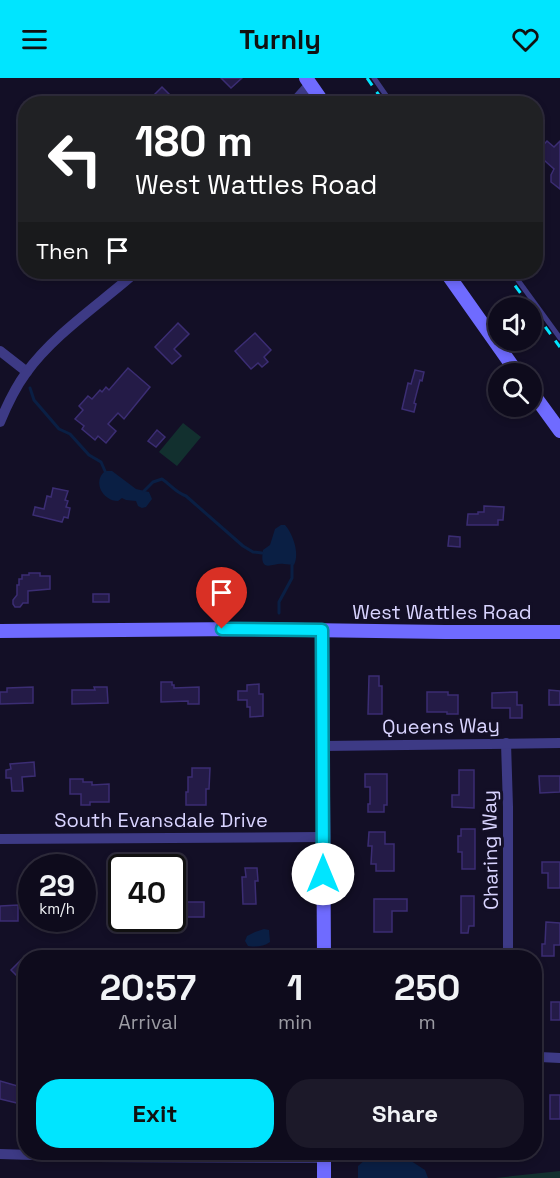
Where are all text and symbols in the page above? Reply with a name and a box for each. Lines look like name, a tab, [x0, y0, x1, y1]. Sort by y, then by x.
text: Turnly	[239, 22, 321, 57]
icon: menu	[18, 23, 51, 56]
icon: heart	[509, 23, 542, 56]
text: 180 m	[135, 115, 253, 168]
icon: left	[36, 120, 114, 198]
text: West Wattles Road	[135, 167, 377, 202]
icon: arrive	[101, 234, 134, 267]
text: Then	[36, 237, 89, 265]
map controls	[488, 297, 542, 417]
button: sound	[488, 297, 542, 351]
button: search	[488, 363, 542, 417]
pin	[196, 567, 247, 629]
icon: arrive	[205, 576, 238, 609]
street label: West Wattles Road	[352, 599, 532, 625]
street label: Queens Way	[382, 712, 500, 740]
street label: Charing Way	[476, 790, 504, 910]
street label: South Evansdale Drive	[54, 807, 268, 833]
position arrow	[291, 842, 355, 906]
speed limit sign: 40	[108, 854, 186, 932]
text: 29	[39, 866, 75, 905]
text: km/h	[39, 899, 75, 918]
text: 20:57	[100, 965, 196, 1011]
text: 1	[287, 965, 303, 1011]
text: 250	[394, 965, 460, 1011]
text: Arrival	[118, 1009, 178, 1035]
text: min	[278, 1009, 312, 1035]
text: m	[419, 1009, 436, 1035]
button: Exit	[36, 1079, 274, 1148]
button: Share	[286, 1079, 524, 1148]

